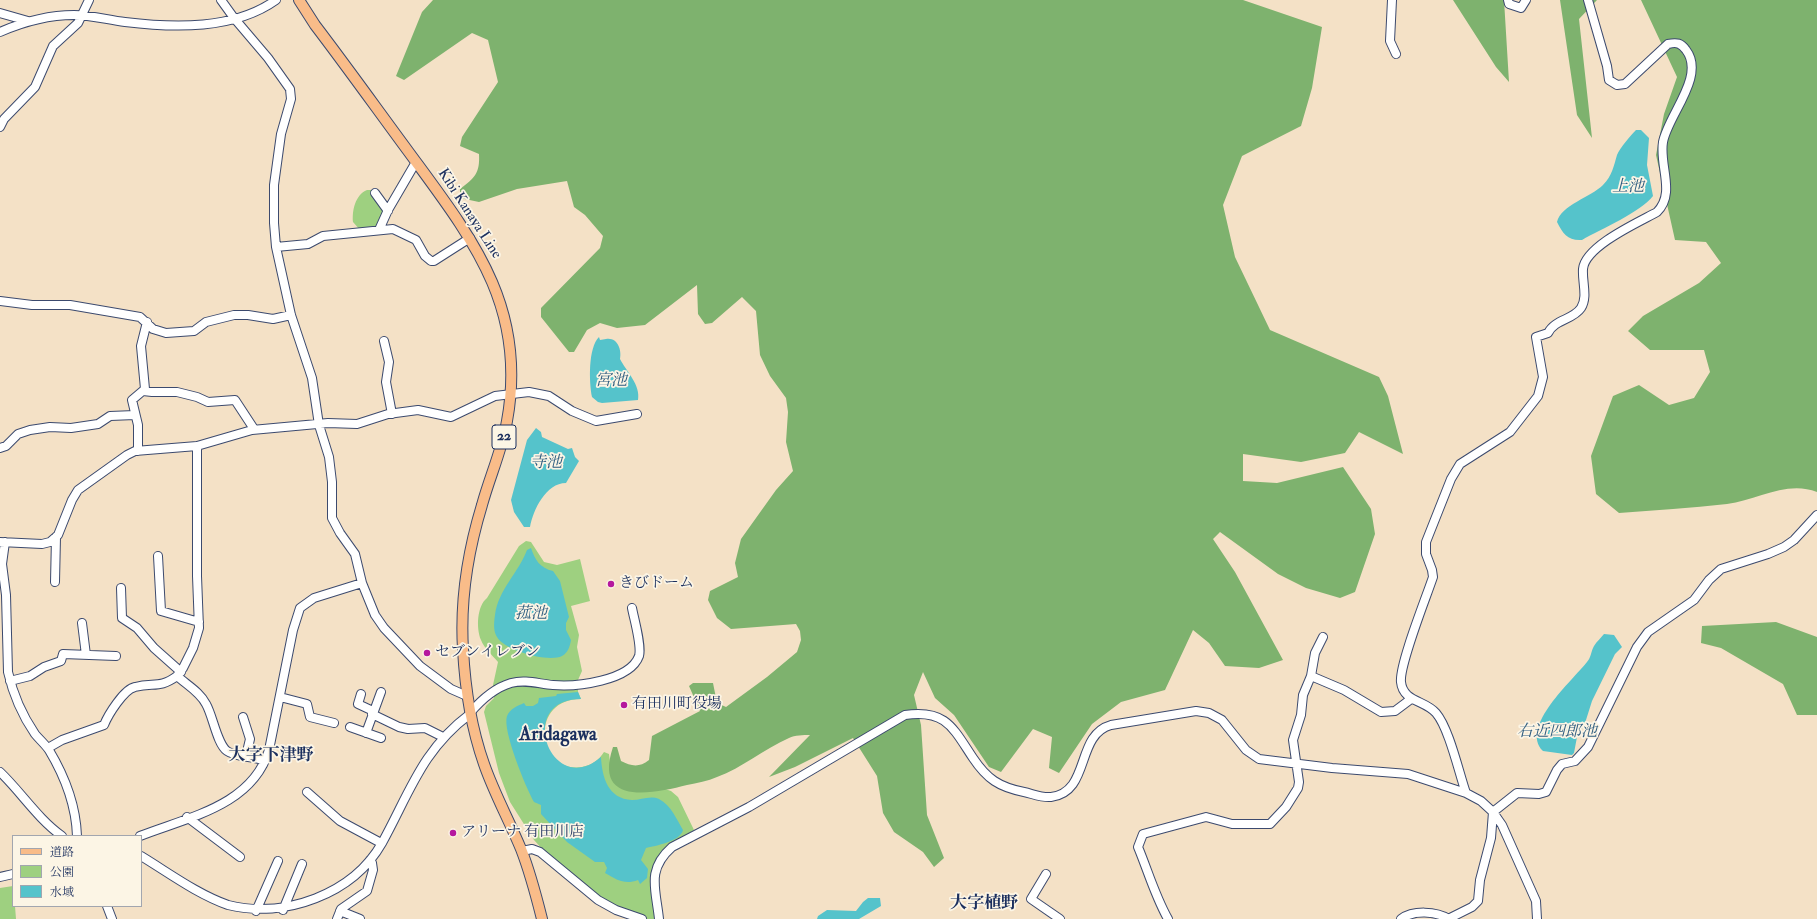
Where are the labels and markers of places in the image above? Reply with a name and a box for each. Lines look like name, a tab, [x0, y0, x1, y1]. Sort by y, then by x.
place label: きびドーム	[619, 575, 694, 593]
marker: きびドーム	[606, 579, 616, 589]
place label: セブンイレブン	[435, 644, 540, 662]
marker: セブンイレブン	[422, 648, 432, 658]
place label: 有田川町役場	[632, 696, 722, 714]
marker: 有田川町役場	[619, 700, 629, 710]
place label: アリーナ 有田川店	[461, 824, 584, 842]
marker: アリーナ 有田川店	[448, 828, 458, 838]

